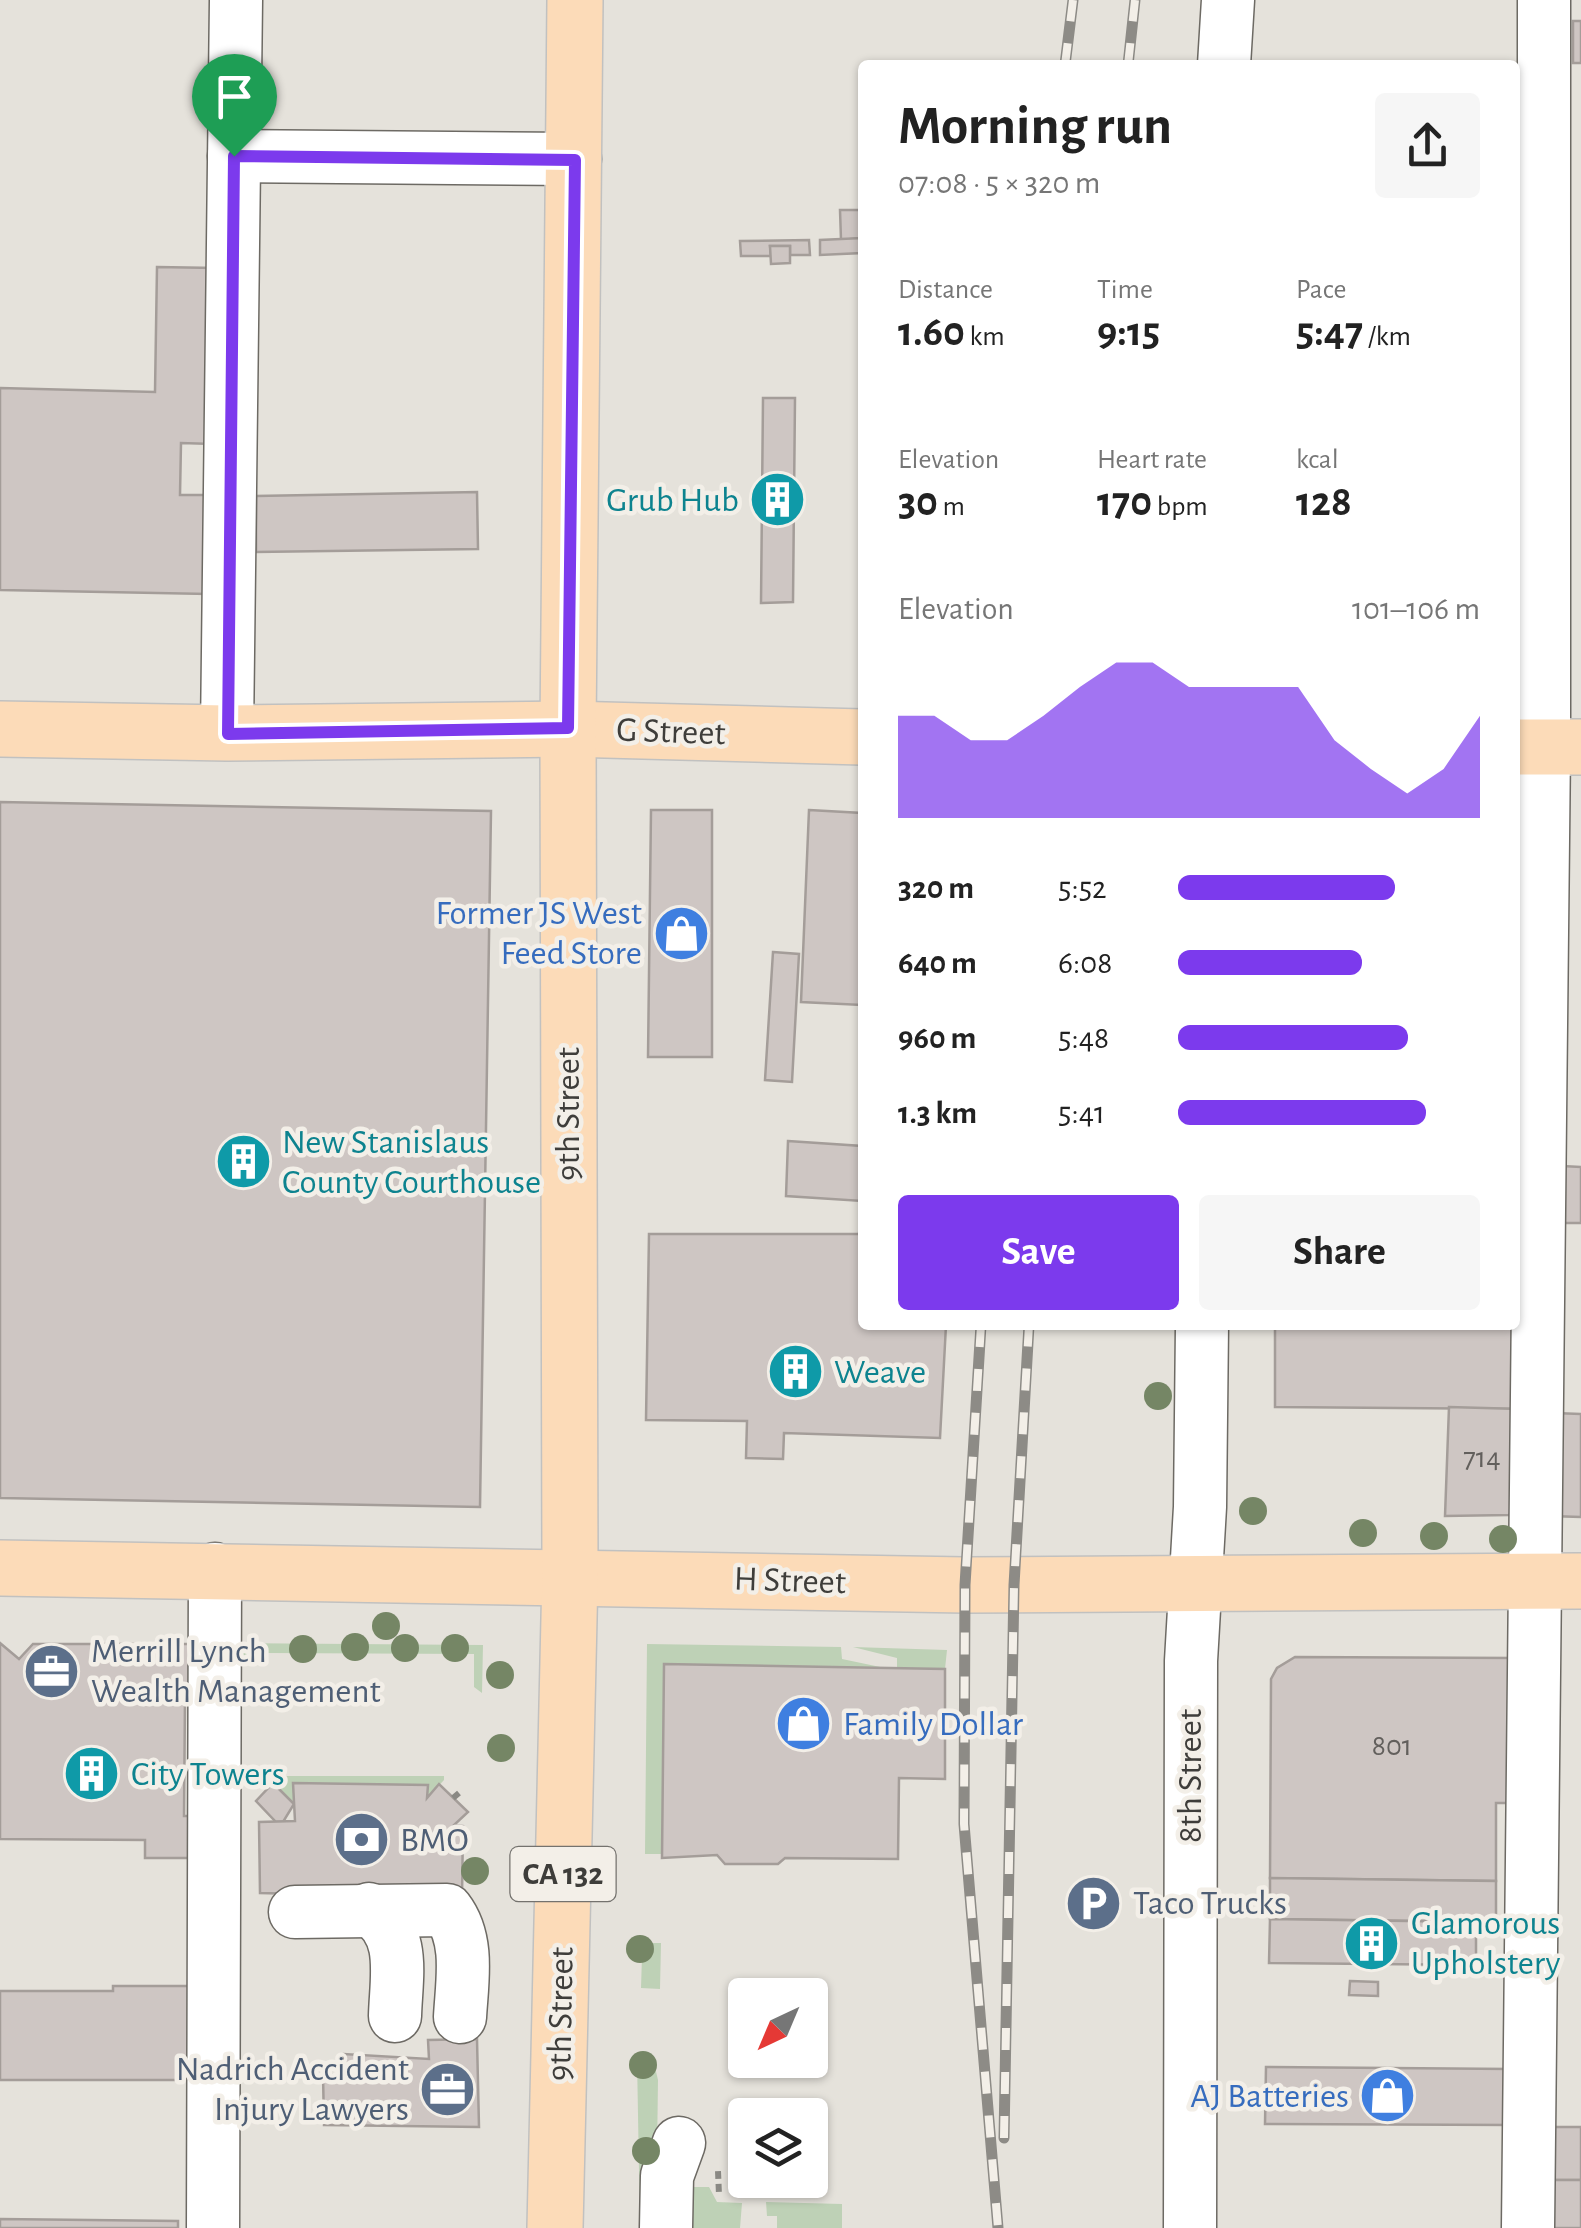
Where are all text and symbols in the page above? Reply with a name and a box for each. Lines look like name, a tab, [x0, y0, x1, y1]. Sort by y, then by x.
pin	[192, 54, 277, 157]
icon: arrive	[207, 69, 262, 124]
button: share	[1375, 93, 1480, 198]
text: Morning run	[898, 99, 1172, 154]
text: 07:08 · 5 × 320 m	[898, 167, 1100, 199]
text: Distance	[898, 276, 993, 304]
text: Time	[1097, 276, 1153, 304]
text: Pace	[1296, 276, 1346, 304]
text: 1.60	[898, 311, 965, 353]
text: 9:15	[1097, 311, 1160, 353]
text: 5:47	[1296, 311, 1363, 353]
text: km	[965, 323, 1005, 351]
text: /km	[1363, 323, 1411, 351]
text: Elevation	[898, 446, 999, 474]
text: Heart rate	[1097, 446, 1207, 474]
text: kcal	[1296, 446, 1339, 474]
building icon: Grub Hub	[748, 470, 808, 530]
text: 30	[898, 481, 938, 523]
text: 170	[1097, 481, 1152, 523]
text: 128	[1296, 481, 1352, 523]
place label: Grub Hub	[606, 483, 739, 518]
text: m	[938, 493, 965, 521]
text: bpm	[1152, 493, 1208, 521]
text: Elevation	[898, 593, 1014, 625]
text: 101–106 m	[1352, 593, 1480, 625]
street label: G Street	[616, 713, 726, 751]
text: 320 m	[898, 872, 974, 904]
text: 5:52	[1058, 872, 1107, 904]
place label: Former JS West Feed Store	[436, 896, 642, 971]
shop icon: Former JS West Feed Store	[651, 903, 711, 963]
text: 640 m	[898, 947, 977, 979]
text: 6:08	[1058, 947, 1112, 979]
text: 960 m	[898, 1022, 976, 1054]
text: 5:48	[1058, 1022, 1109, 1054]
street label: 9th Street	[551, 1047, 586, 1181]
text: 1.3 km	[898, 1097, 977, 1129]
text: 5:41	[1058, 1097, 1105, 1129]
place label: New Stanislaus County Courthouse	[282, 1125, 541, 1200]
building icon: New Stanislaus County Courthouse	[213, 1132, 273, 1192]
button: Save	[898, 1195, 1179, 1310]
button: Share	[1199, 1195, 1480, 1310]
building icon: Weave	[765, 1342, 825, 1402]
place label: Weave	[834, 1355, 926, 1390]
house number: 714	[1463, 1443, 1501, 1473]
street label: H Street	[733, 1562, 847, 1600]
place label: Merrill Lynch Wealth Management	[91, 1634, 381, 1709]
office icon: Merrill Lynch Wealth Management	[22, 1641, 82, 1701]
shop icon: Family Dollar	[774, 1694, 834, 1754]
place label: Family Dollar	[843, 1707, 1024, 1742]
street label: 8th Street	[1173, 1709, 1208, 1843]
house number: 801	[1372, 1731, 1412, 1761]
building icon: City Towers	[62, 1744, 122, 1804]
place label: City Towers	[131, 1757, 285, 1792]
bank icon: BMO	[331, 1810, 391, 1870]
place label: BMO	[400, 1823, 469, 1858]
road number: CA 132	[510, 1847, 616, 1901]
parking icon: Taco Trucks	[1064, 1873, 1124, 1933]
place label: Taco Trucks	[1133, 1886, 1287, 1921]
place label: Glamorous Upholstery	[1411, 1906, 1561, 1981]
building icon: Glamorous Upholstery	[1342, 1913, 1402, 1973]
street label: 9th Street	[542, 1947, 580, 2081]
north arrow	[728, 1978, 828, 2078]
map controls	[728, 1978, 828, 2198]
place label: Nadrich Accident Injury Lawyers	[176, 2052, 409, 2127]
office icon: Nadrich Accident Injury Lawyers	[418, 2059, 478, 2119]
shop icon: AJ Batteries	[1358, 2066, 1418, 2126]
place label: AJ Batteries	[1190, 2079, 1349, 2114]
button: layers	[728, 2098, 828, 2198]

